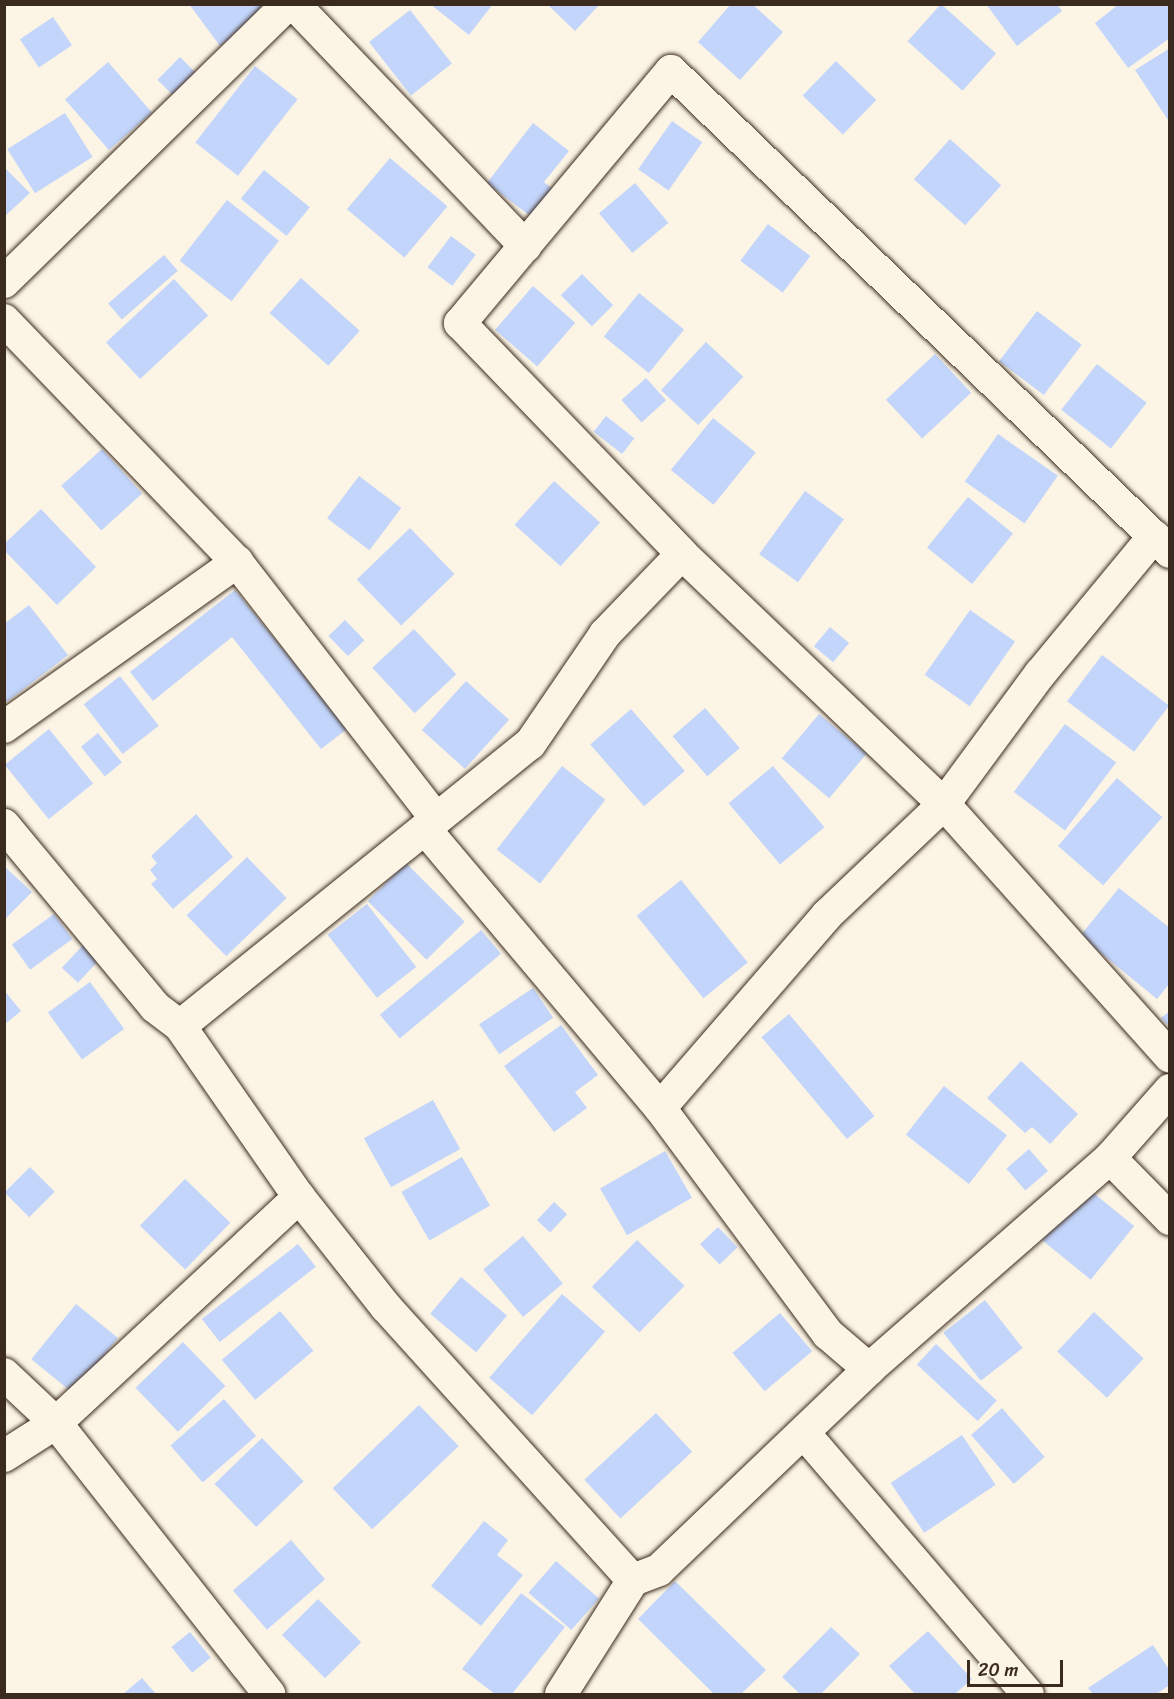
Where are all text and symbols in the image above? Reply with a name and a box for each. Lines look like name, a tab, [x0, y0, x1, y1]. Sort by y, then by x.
scale bar	[970, 1648, 1066, 1686]
text: 20 m	[978, 1654, 1018, 1686]

